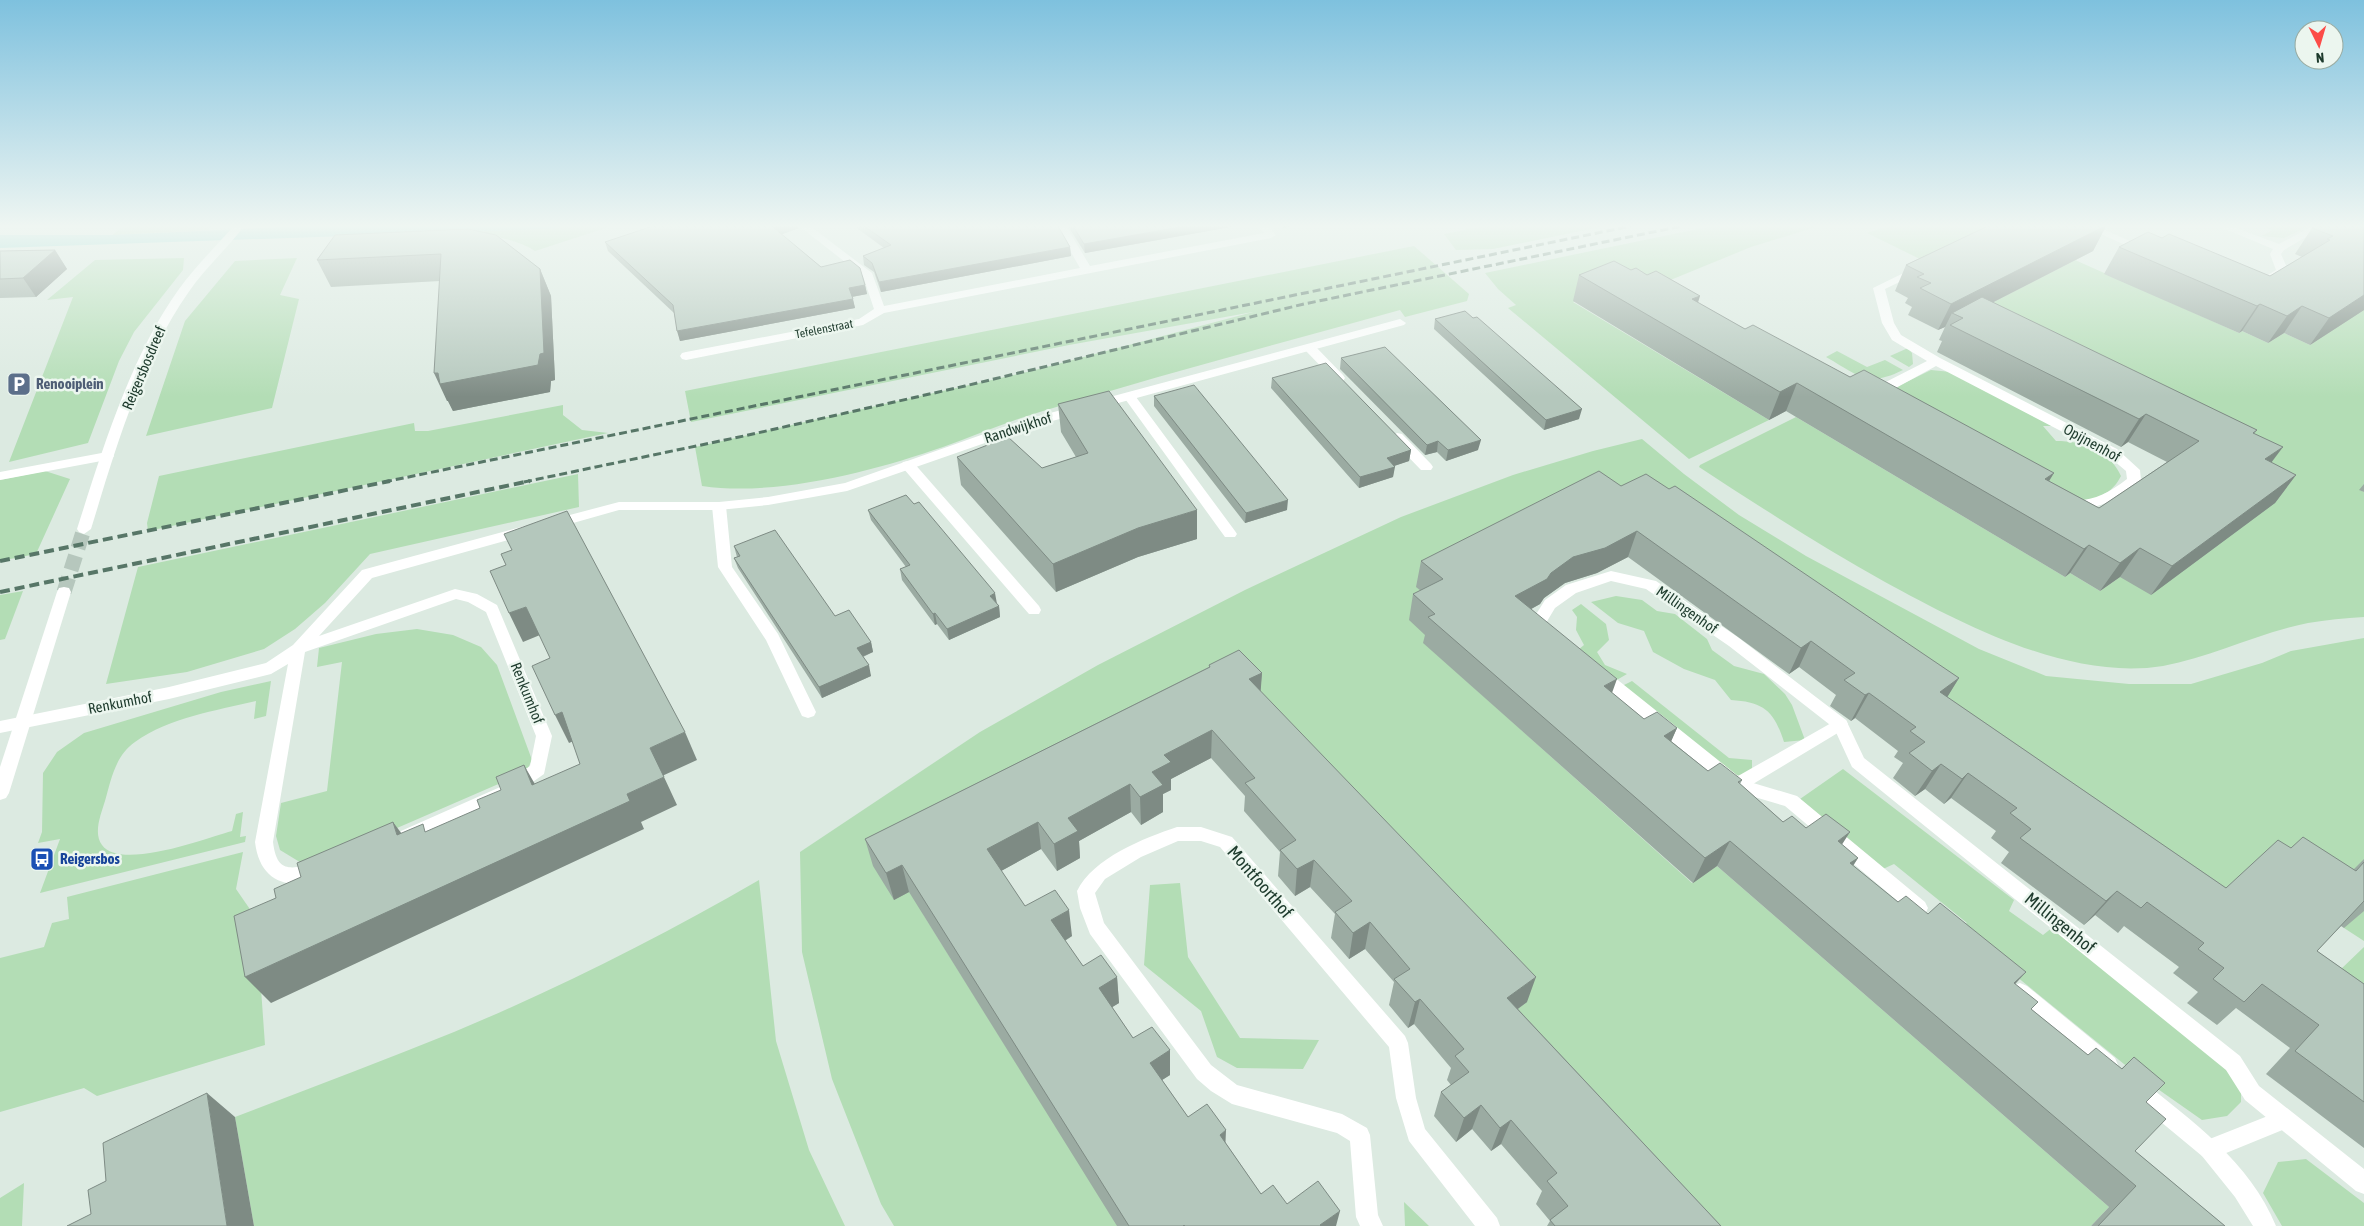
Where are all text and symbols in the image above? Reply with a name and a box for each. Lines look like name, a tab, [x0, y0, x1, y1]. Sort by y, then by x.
north arrow	[2294, 20, 2344, 70]
text: N	[2315, 50, 2325, 66]
street label: Tefelenstraat	[794, 316, 855, 341]
street label: Reigersbosdreef	[118, 323, 169, 412]
parking icon: Renooiplein	[6, 371, 32, 397]
place label: Renooiplein	[36, 375, 104, 392]
street label: Randwijkhof	[982, 409, 1054, 446]
street label: Opijnenhof	[2061, 420, 2124, 465]
street label: Millingenhof	[1653, 582, 1721, 637]
street label: Renkumhof	[507, 660, 547, 726]
street label: Renkumhof	[87, 688, 153, 717]
street label: Montfoorthof	[1223, 841, 1297, 922]
bus stop icon: Reigersbos	[29, 846, 55, 872]
place label: Reigersbos	[60, 850, 121, 867]
street label: Millingenhof	[2021, 888, 2100, 958]

